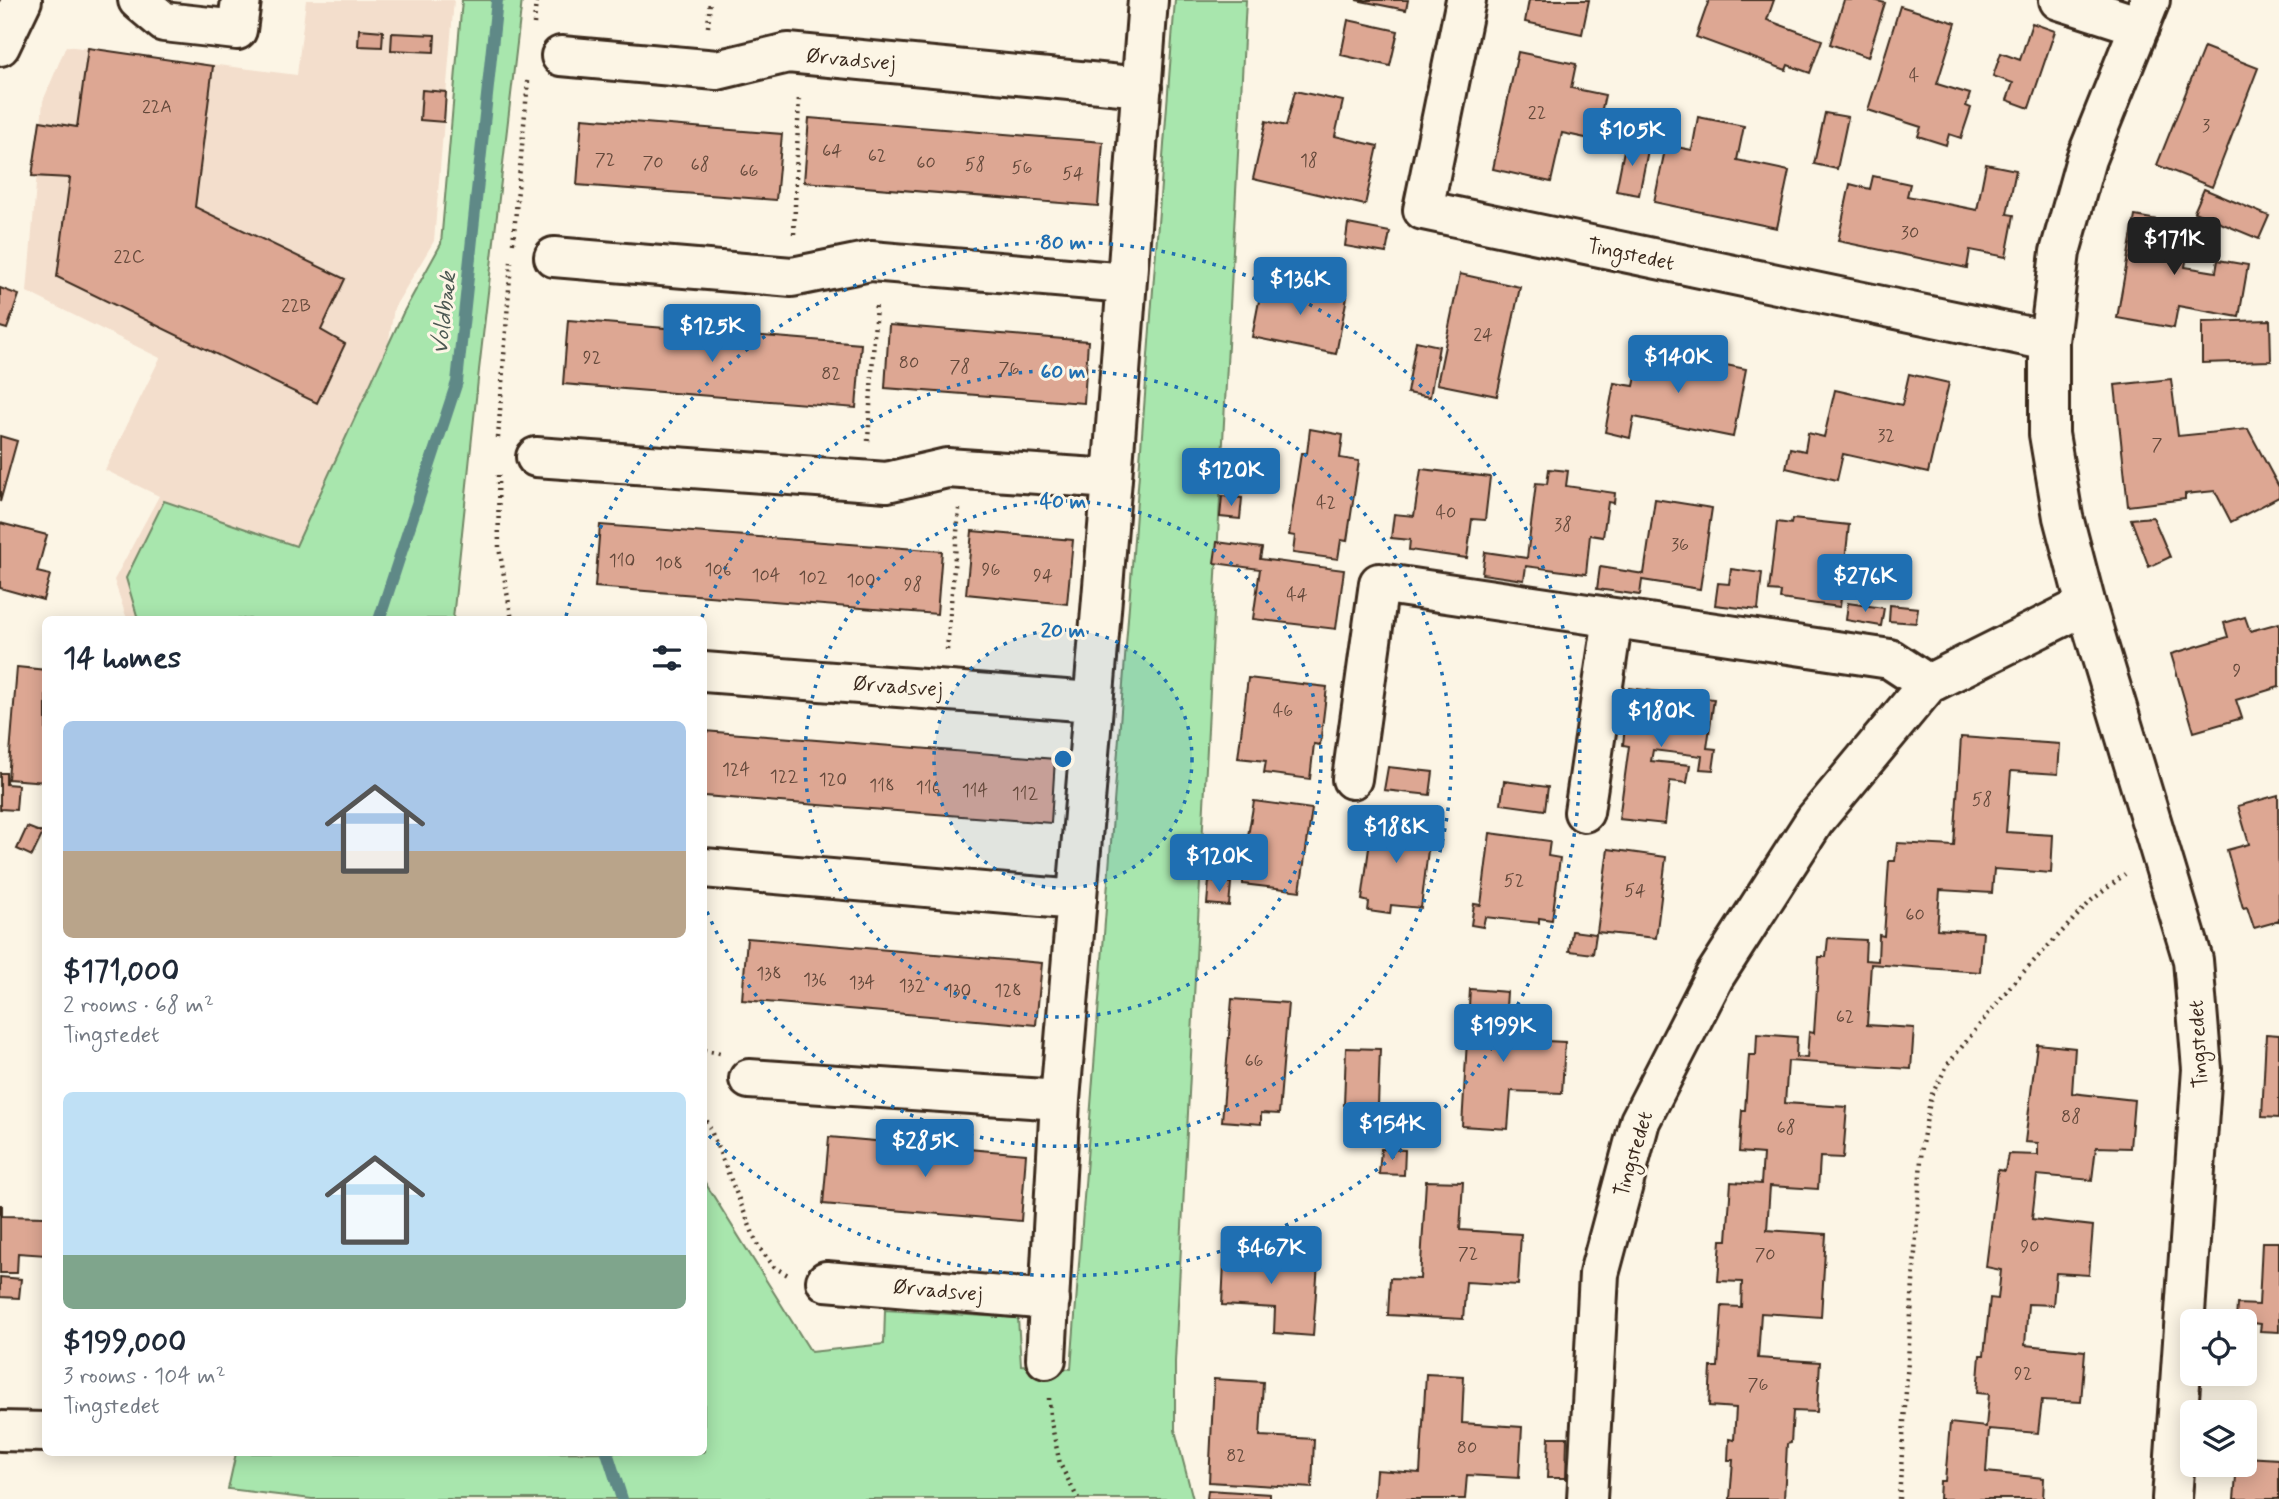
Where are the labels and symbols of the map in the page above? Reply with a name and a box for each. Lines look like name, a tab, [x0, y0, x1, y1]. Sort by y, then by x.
street label: Ørvadsvej	[805, 42, 897, 78]
house number: 4	[1909, 64, 1919, 88]
house number: 22A	[142, 95, 172, 119]
house number: 22	[1528, 101, 1546, 125]
pin: $105K	[1583, 108, 1681, 168]
house number: 3	[2202, 114, 2210, 138]
house number: 64	[822, 139, 842, 163]
house number: 62	[868, 144, 886, 168]
house number: 72	[595, 148, 615, 172]
house number: 18	[1300, 149, 1318, 173]
house number: 70	[642, 151, 664, 175]
house number: 60	[916, 151, 936, 175]
house number: 68	[690, 153, 710, 177]
house number: 58	[965, 153, 985, 177]
house number: 56	[1012, 156, 1032, 180]
house number: 66	[739, 159, 759, 183]
house number: 54	[1062, 162, 1084, 186]
pin: $171K	[2125, 218, 2223, 277]
house number: 30	[1901, 221, 1919, 245]
text: 80 m	[1040, 229, 1086, 257]
street label: Tingstedet	[1584, 232, 1677, 279]
house number: 22C	[113, 245, 145, 269]
pin: $136K	[1251, 258, 1349, 317]
water label: Voldbæk	[426, 269, 464, 356]
house number: 22B	[281, 294, 311, 318]
pin: $125K	[663, 304, 761, 364]
house number: 24	[1473, 323, 1493, 347]
pin: $140K	[1629, 336, 1727, 395]
house number: 92	[583, 346, 601, 370]
house number: 80	[899, 351, 919, 375]
house number: 78	[950, 355, 970, 379]
house number: 76	[999, 357, 1019, 381]
text: 60 m	[1040, 358, 1086, 386]
house number: 82	[821, 362, 841, 386]
house number: 32	[1877, 424, 1895, 448]
house number: 7	[2152, 433, 2163, 457]
pin: $120K	[1182, 448, 1280, 508]
text: 40 m	[1040, 488, 1087, 516]
house number: 42	[1316, 491, 1336, 515]
house number: 40	[1436, 501, 1456, 525]
house number: 38	[1554, 513, 1572, 537]
house number: 36	[1671, 533, 1689, 557]
house number: 110	[609, 549, 635, 573]
house number: 108	[655, 552, 683, 576]
pin: $276K	[1816, 554, 1914, 614]
house number: 106	[705, 558, 731, 582]
house number: 96	[982, 558, 1000, 582]
house number: 104	[752, 564, 781, 588]
house number: 94	[1033, 564, 1053, 588]
house number: 102	[798, 566, 828, 590]
house number: 100	[846, 569, 876, 593]
house number: 98	[904, 573, 922, 597]
house number: 44	[1286, 583, 1308, 607]
text: 20 m	[1041, 617, 1086, 645]
house number: 9	[2233, 659, 2242, 683]
street label: Ørvadsvej	[852, 670, 944, 704]
pin: $180K	[1612, 690, 1710, 749]
house number: 46	[1273, 699, 1293, 723]
centre of rings	[1051, 747, 1075, 771]
house number: 124	[722, 758, 750, 782]
house number: 122	[770, 765, 798, 789]
house number: 120	[819, 768, 847, 792]
house number: 118	[869, 774, 895, 798]
house number: 116	[916, 776, 940, 800]
house number: 114	[962, 779, 989, 803]
house number: 112	[1012, 782, 1039, 806]
house number: 58	[1972, 788, 1992, 812]
pin: $188K	[1347, 806, 1445, 865]
pin: $120K	[1170, 834, 1268, 894]
house number: 52	[1504, 869, 1524, 893]
house number: 54	[1624, 879, 1646, 903]
house number: 60	[1905, 903, 1925, 927]
house number: 138	[756, 962, 782, 986]
house number: 136	[803, 968, 827, 992]
house number: 134	[849, 971, 876, 995]
house number: 132	[899, 974, 925, 998]
house number: 130	[945, 979, 971, 1003]
house number: 128	[994, 979, 1022, 1003]
street label: Tingstedet	[2183, 999, 2216, 1089]
pin: $199K	[1454, 1004, 1552, 1064]
house number: 62	[1836, 1005, 1854, 1029]
house number: 66	[1244, 1049, 1264, 1073]
pin: $154K	[1343, 1102, 1441, 1162]
house number: 88	[2061, 1105, 2081, 1129]
street label: Tingstedet	[1608, 1108, 1661, 1201]
house number: 68	[1776, 1116, 1796, 1140]
pin: $285K	[876, 1120, 974, 1179]
pin: $467K	[1222, 1226, 1320, 1286]
house number: 90	[2020, 1235, 2040, 1259]
house number: 72	[1458, 1242, 1478, 1266]
house number: 70	[1754, 1243, 1776, 1267]
street label: Ørvadsvej	[892, 1273, 984, 1309]
house number: 92	[2014, 1362, 2032, 1386]
house number: 76	[1748, 1373, 1768, 1397]
house number: 80	[1457, 1436, 1477, 1460]
house number: 82	[1226, 1444, 1246, 1468]

